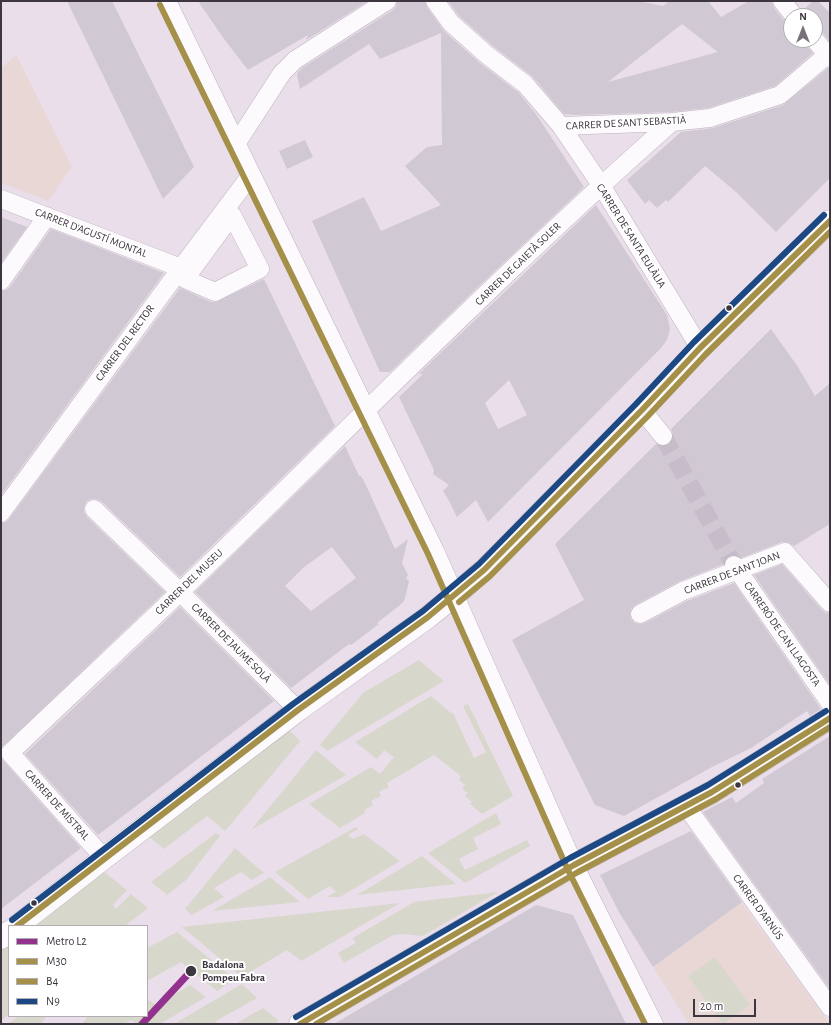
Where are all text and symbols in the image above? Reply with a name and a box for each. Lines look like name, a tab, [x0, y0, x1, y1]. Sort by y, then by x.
north arrow	[783, 8, 823, 48]
text: N	[799, 11, 807, 22]
street label: CARRER DE SANT SEBASTIÀ	[566, 113, 686, 133]
street label: CARRER DE SANTA EULÀLIA	[593, 181, 669, 291]
street label: CARRER D'AGUSTÍ MONTAL	[33, 205, 149, 261]
street label: CARRER DE GAIETÀ SOLER	[472, 220, 564, 308]
street label: CARRER DEL RECTOR	[93, 302, 157, 384]
unlabelled marker	[724, 303, 734, 313]
street label: CARRER DEL MUSEU	[152, 546, 226, 618]
street label: CARRER DE SANT JOAN	[682, 549, 782, 597]
street label: CARRERÓ DE CAN LLAGOSTA	[741, 579, 823, 689]
street label: CARRER DE JAUME SOLÀ	[188, 600, 274, 686]
street label: CARRER DE MISTRAL	[22, 767, 92, 843]
unlabelled marker	[733, 780, 743, 790]
street label: CARRER D'ARNÚS	[730, 872, 786, 942]
unlabelled marker	[29, 898, 39, 908]
legend	[8, 925, 148, 1017]
text: Metro L2	[46, 935, 87, 947]
text: M30	[46, 955, 67, 967]
place label: Badalona Pompeu Fabra	[202, 958, 265, 984]
marker: Badalona Pompeu Fabra	[184, 964, 198, 978]
text: B4	[46, 975, 58, 987]
scale bar	[695, 991, 758, 1017]
text: N9	[46, 995, 60, 1007]
text: 20 m	[700, 1000, 723, 1012]

